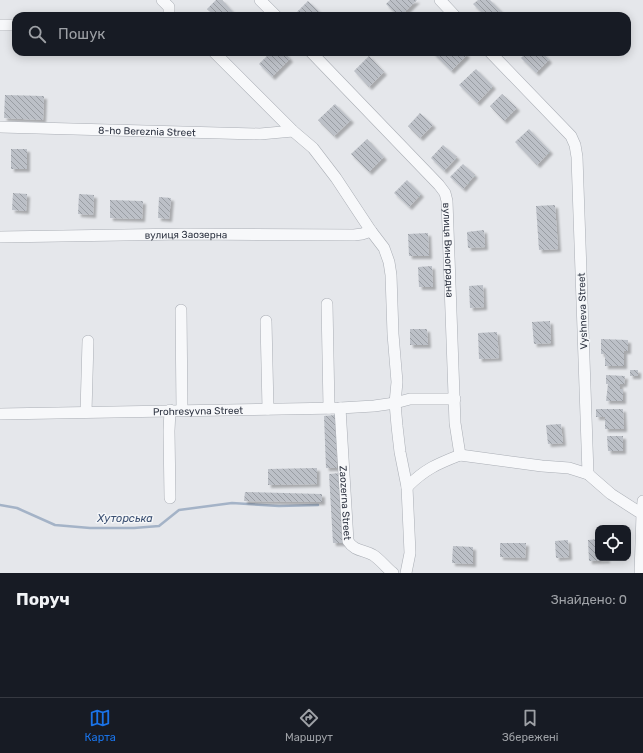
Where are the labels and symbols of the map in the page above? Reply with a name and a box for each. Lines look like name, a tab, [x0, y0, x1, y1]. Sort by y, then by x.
street label: 8-ho Bereznia Street	[98, 125, 196, 139]
street label: вулиця Виноградна	[440, 203, 455, 298]
street label: вулиця Заозерна	[145, 229, 227, 242]
street label: Vyshneva Street	[576, 272, 590, 349]
street label: Prohresyvna Street	[153, 405, 243, 418]
street label: Zaozerna Street	[336, 465, 353, 541]
water label: Хуторська	[96, 512, 153, 525]

